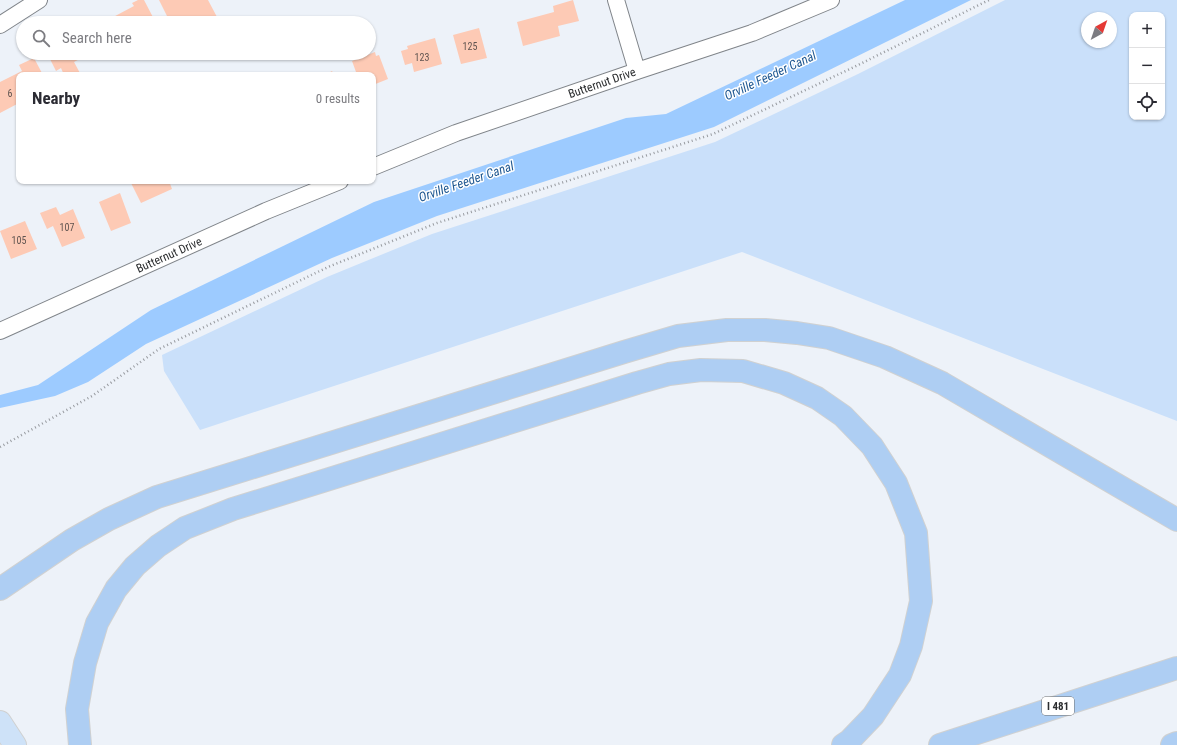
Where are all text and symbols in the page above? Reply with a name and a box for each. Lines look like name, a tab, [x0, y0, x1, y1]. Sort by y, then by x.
north arrow	[1081, 12, 1117, 48]
map controls	[1129, 12, 1165, 120]
button: +	[1129, 12, 1165, 48]
search box	[16, 16, 376, 60]
icon: search	[30, 27, 52, 49]
text: Search here	[62, 29, 132, 47]
house number: 125	[463, 41, 477, 52]
water label: Orville Feeder Canal	[722, 47, 819, 103]
button: −	[1129, 48, 1165, 84]
house number: 123	[415, 52, 429, 63]
street label: Butternut Drive	[566, 65, 638, 101]
button: locate	[1129, 84, 1165, 120]
house number: 6	[8, 88, 13, 99]
text: Nearby	[32, 88, 80, 108]
text: 0 results	[316, 91, 360, 106]
water label: Orville Feeder Canal	[417, 158, 517, 205]
house number: 107	[60, 222, 74, 233]
street label: Butternut Drive	[134, 234, 204, 276]
house number: 105	[12, 235, 26, 246]
road number: I 481	[1042, 697, 1074, 715]

